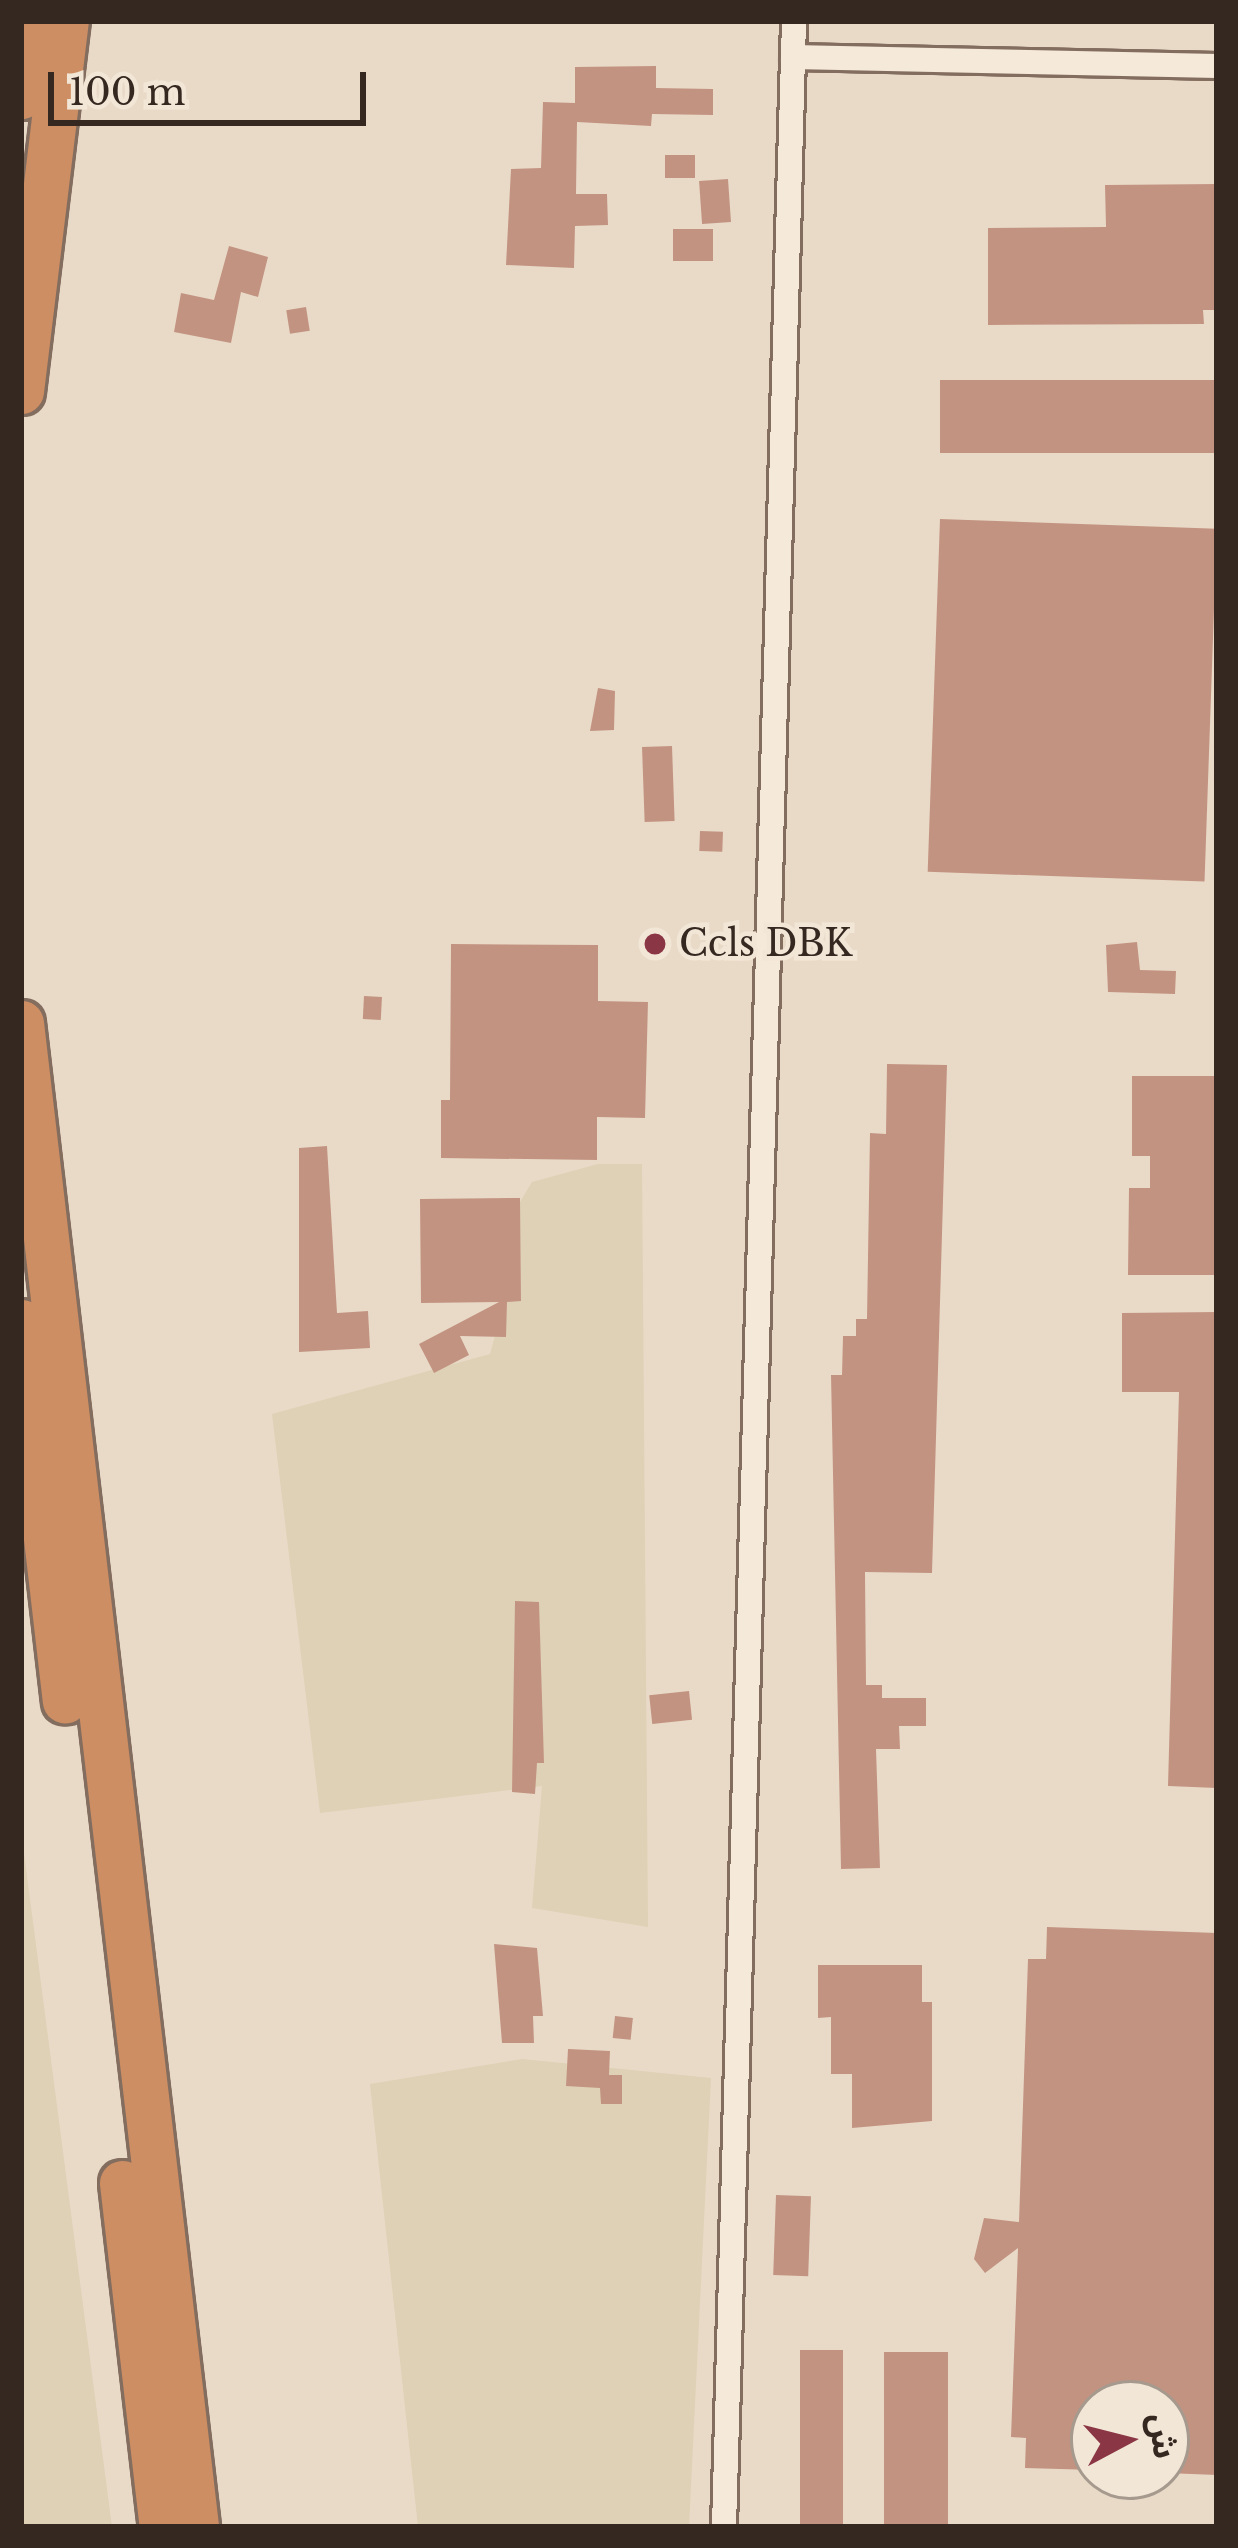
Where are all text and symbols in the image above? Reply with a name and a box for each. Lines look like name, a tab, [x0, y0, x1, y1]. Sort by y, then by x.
scale bar	[54, 48, 372, 122]
text: 100 m	[69, 70, 185, 115]
place label: Ccls DBK	[679, 922, 852, 966]
marker: Ccls DBK	[642, 931, 668, 957]
north arrow	[1070, 2380, 1190, 2500]
text: ش	[1140, 2411, 1186, 2461]

